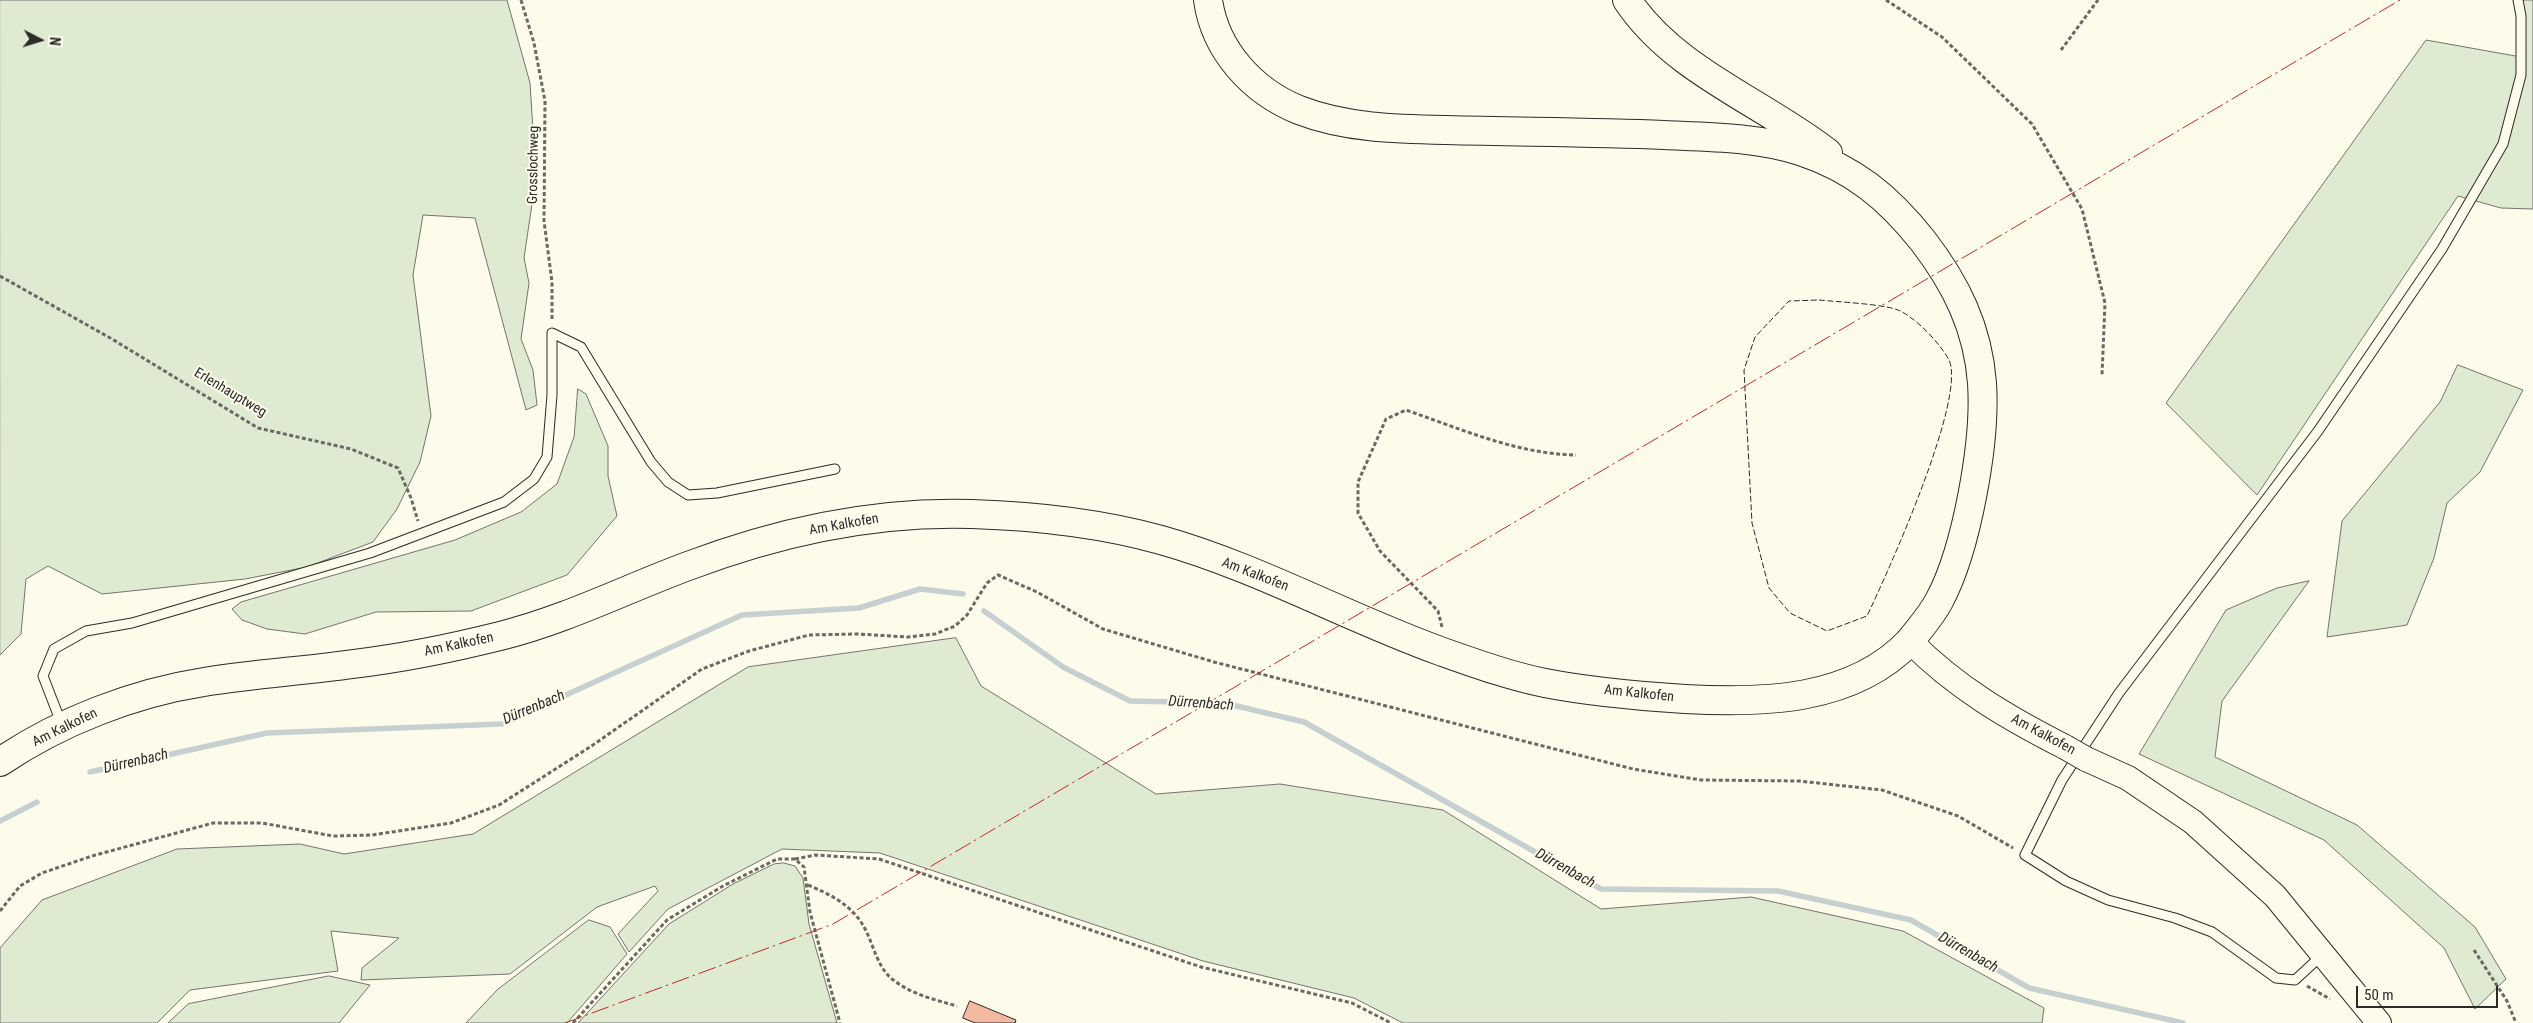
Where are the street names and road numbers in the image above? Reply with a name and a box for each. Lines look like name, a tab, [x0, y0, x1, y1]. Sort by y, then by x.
street label: Grosslochweg	[525, 126, 543, 204]
street label: Erlenhauptweg	[191, 365, 269, 421]
street label: Am Kalkofen	[808, 511, 880, 539]
street label: Am Kalkofen	[1219, 555, 1291, 595]
street label: Am Kalkofen	[423, 629, 495, 661]
street label: Am Kalkofen	[1603, 682, 1675, 706]
street label: Am Kalkofen	[30, 705, 100, 751]
street label: Am Kalkofen	[2008, 711, 2078, 759]

